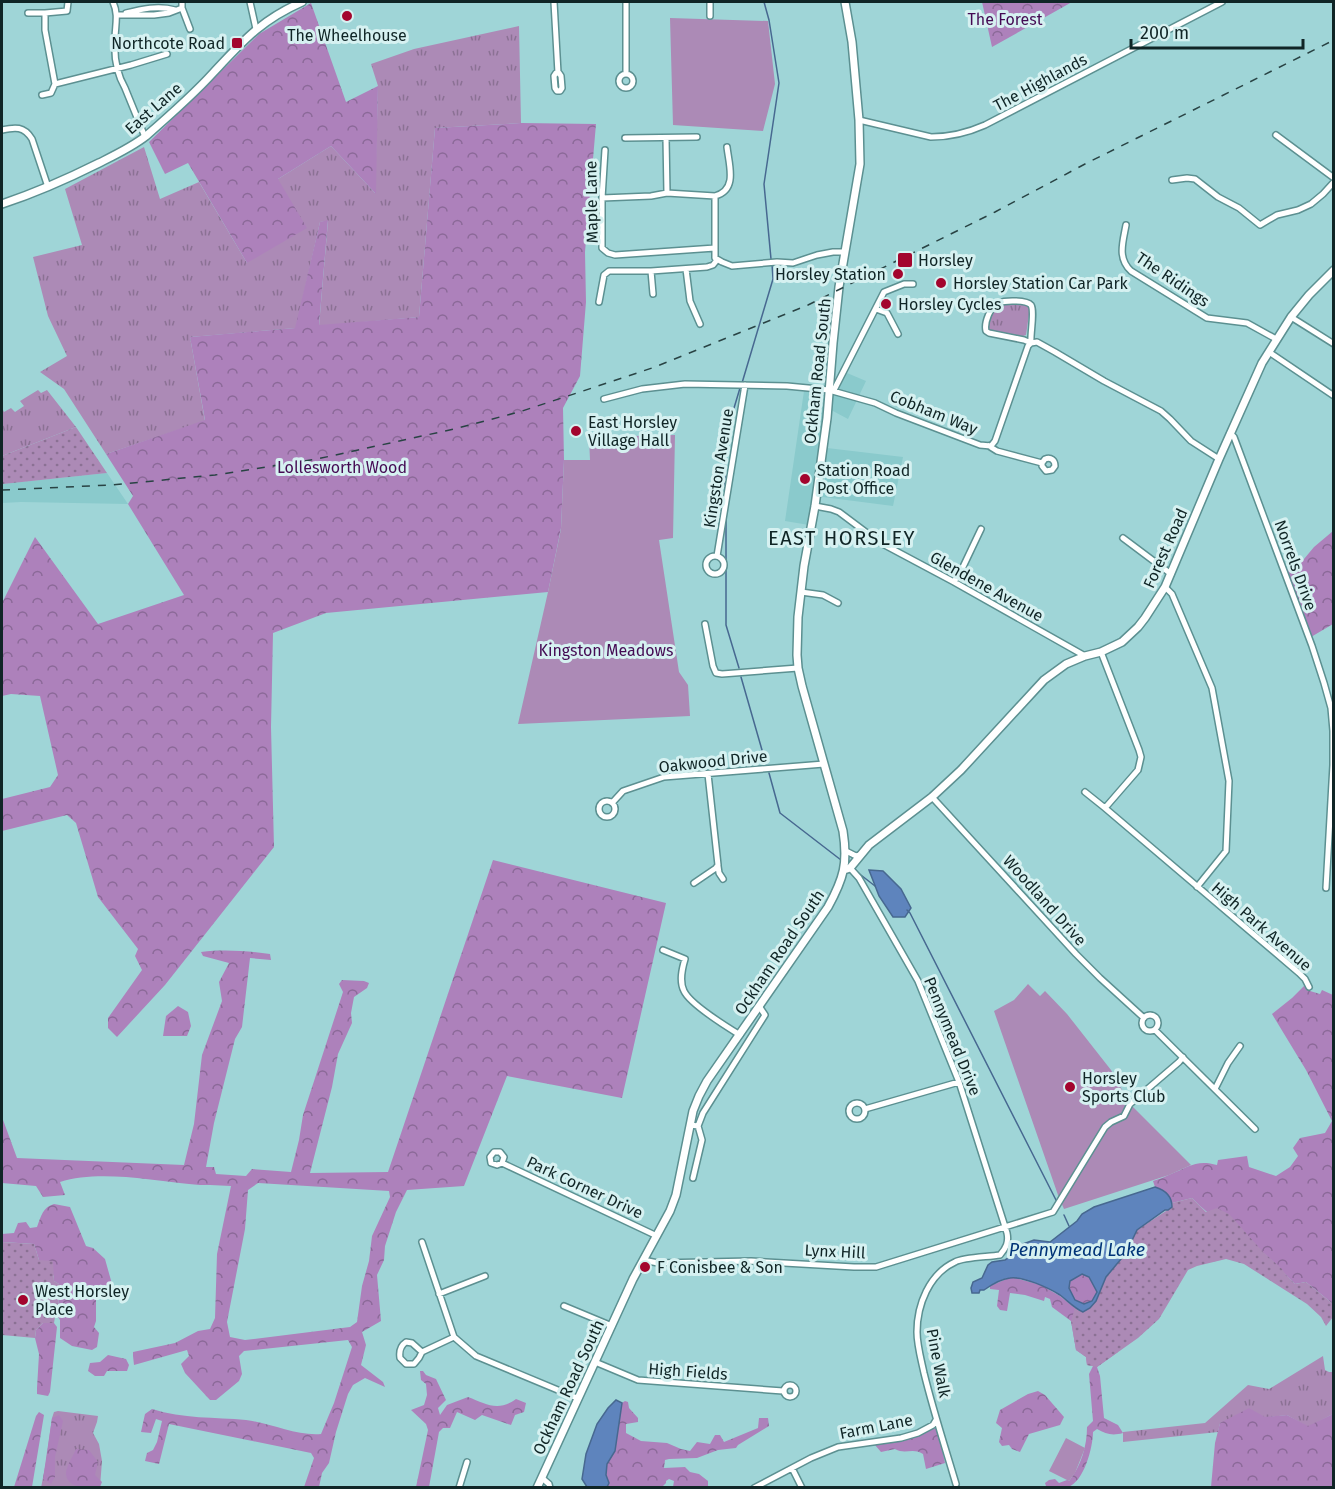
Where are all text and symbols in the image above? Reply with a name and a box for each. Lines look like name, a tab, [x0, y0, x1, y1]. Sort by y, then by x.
marker: The Wheelhouse	[340, 9, 354, 23]
park label: The Forest	[968, 10, 1043, 29]
scale bar	[1131, 12, 1304, 50]
text: 200 m	[1140, 22, 1189, 44]
place label: The Wheelhouse	[287, 26, 407, 45]
place label: Northcote Road	[111, 34, 225, 53]
marker: Northcote Road	[230, 36, 244, 50]
street label: The Highlands	[990, 50, 1090, 115]
street label: East Lane	[121, 79, 186, 138]
street label: Maple Lane	[581, 160, 602, 244]
street label: The Ridings	[1133, 248, 1213, 311]
marker: Horsley	[896, 251, 914, 269]
place label: Horsley	[918, 251, 973, 270]
place label: Horsley Station	[775, 265, 886, 284]
marker: Horsley Station	[891, 267, 905, 281]
place label: Horsley Station Car Park	[953, 274, 1129, 293]
marker: Horsley Station Car Park	[934, 276, 948, 290]
place label: Horsley Cycles	[898, 295, 1001, 314]
street label: Ockham Road South	[800, 297, 835, 445]
marker: Horsley Cycles	[879, 297, 893, 311]
street label: Cobham Way	[887, 386, 980, 439]
street label: Kingston Avenue	[700, 407, 737, 529]
place label: East Horsley Village Hall	[588, 413, 677, 450]
marker: East Horsley Village Hall	[569, 424, 583, 438]
park label: Lollesworth Wood	[277, 458, 407, 477]
place label: Station Road Post Office	[817, 461, 910, 498]
marker: Station Road Post Office	[798, 472, 812, 486]
street label: Forest Road	[1139, 505, 1192, 591]
street label: Norrels Drive	[1270, 517, 1321, 613]
district label: EAST HORSLEY	[768, 526, 916, 550]
street label: Glendene Avenue	[927, 547, 1047, 625]
park label: Kingston Meadows	[538, 641, 674, 660]
street label: Oakwood Drive	[658, 746, 768, 777]
street label: Woodland Drive	[999, 851, 1090, 950]
street label: High Park Avenue	[1208, 878, 1316, 975]
street label: Ockham Road South	[731, 886, 828, 1018]
street label: Pennymead Drive	[920, 974, 985, 1098]
place label: Horsley Sports Club	[1082, 1069, 1166, 1106]
marker: Horsley Sports Club	[1063, 1080, 1077, 1094]
street label: Park Corner Drive	[524, 1152, 646, 1223]
water label: Pennymead Lake	[1009, 1239, 1145, 1261]
street label: Lynx Hill	[804, 1240, 866, 1263]
place label: F Conisbee & Son	[657, 1258, 783, 1277]
marker: F Conisbee & Son	[638, 1260, 652, 1274]
place label: West Horsley Place	[35, 1282, 129, 1319]
marker: West Horsley Place	[16, 1293, 30, 1307]
street label: Ockham Road South	[529, 1317, 608, 1458]
street label: Pine Walk	[922, 1327, 955, 1400]
street label: High Fields	[648, 1359, 728, 1384]
street label: Farm Lane	[838, 1410, 914, 1443]

